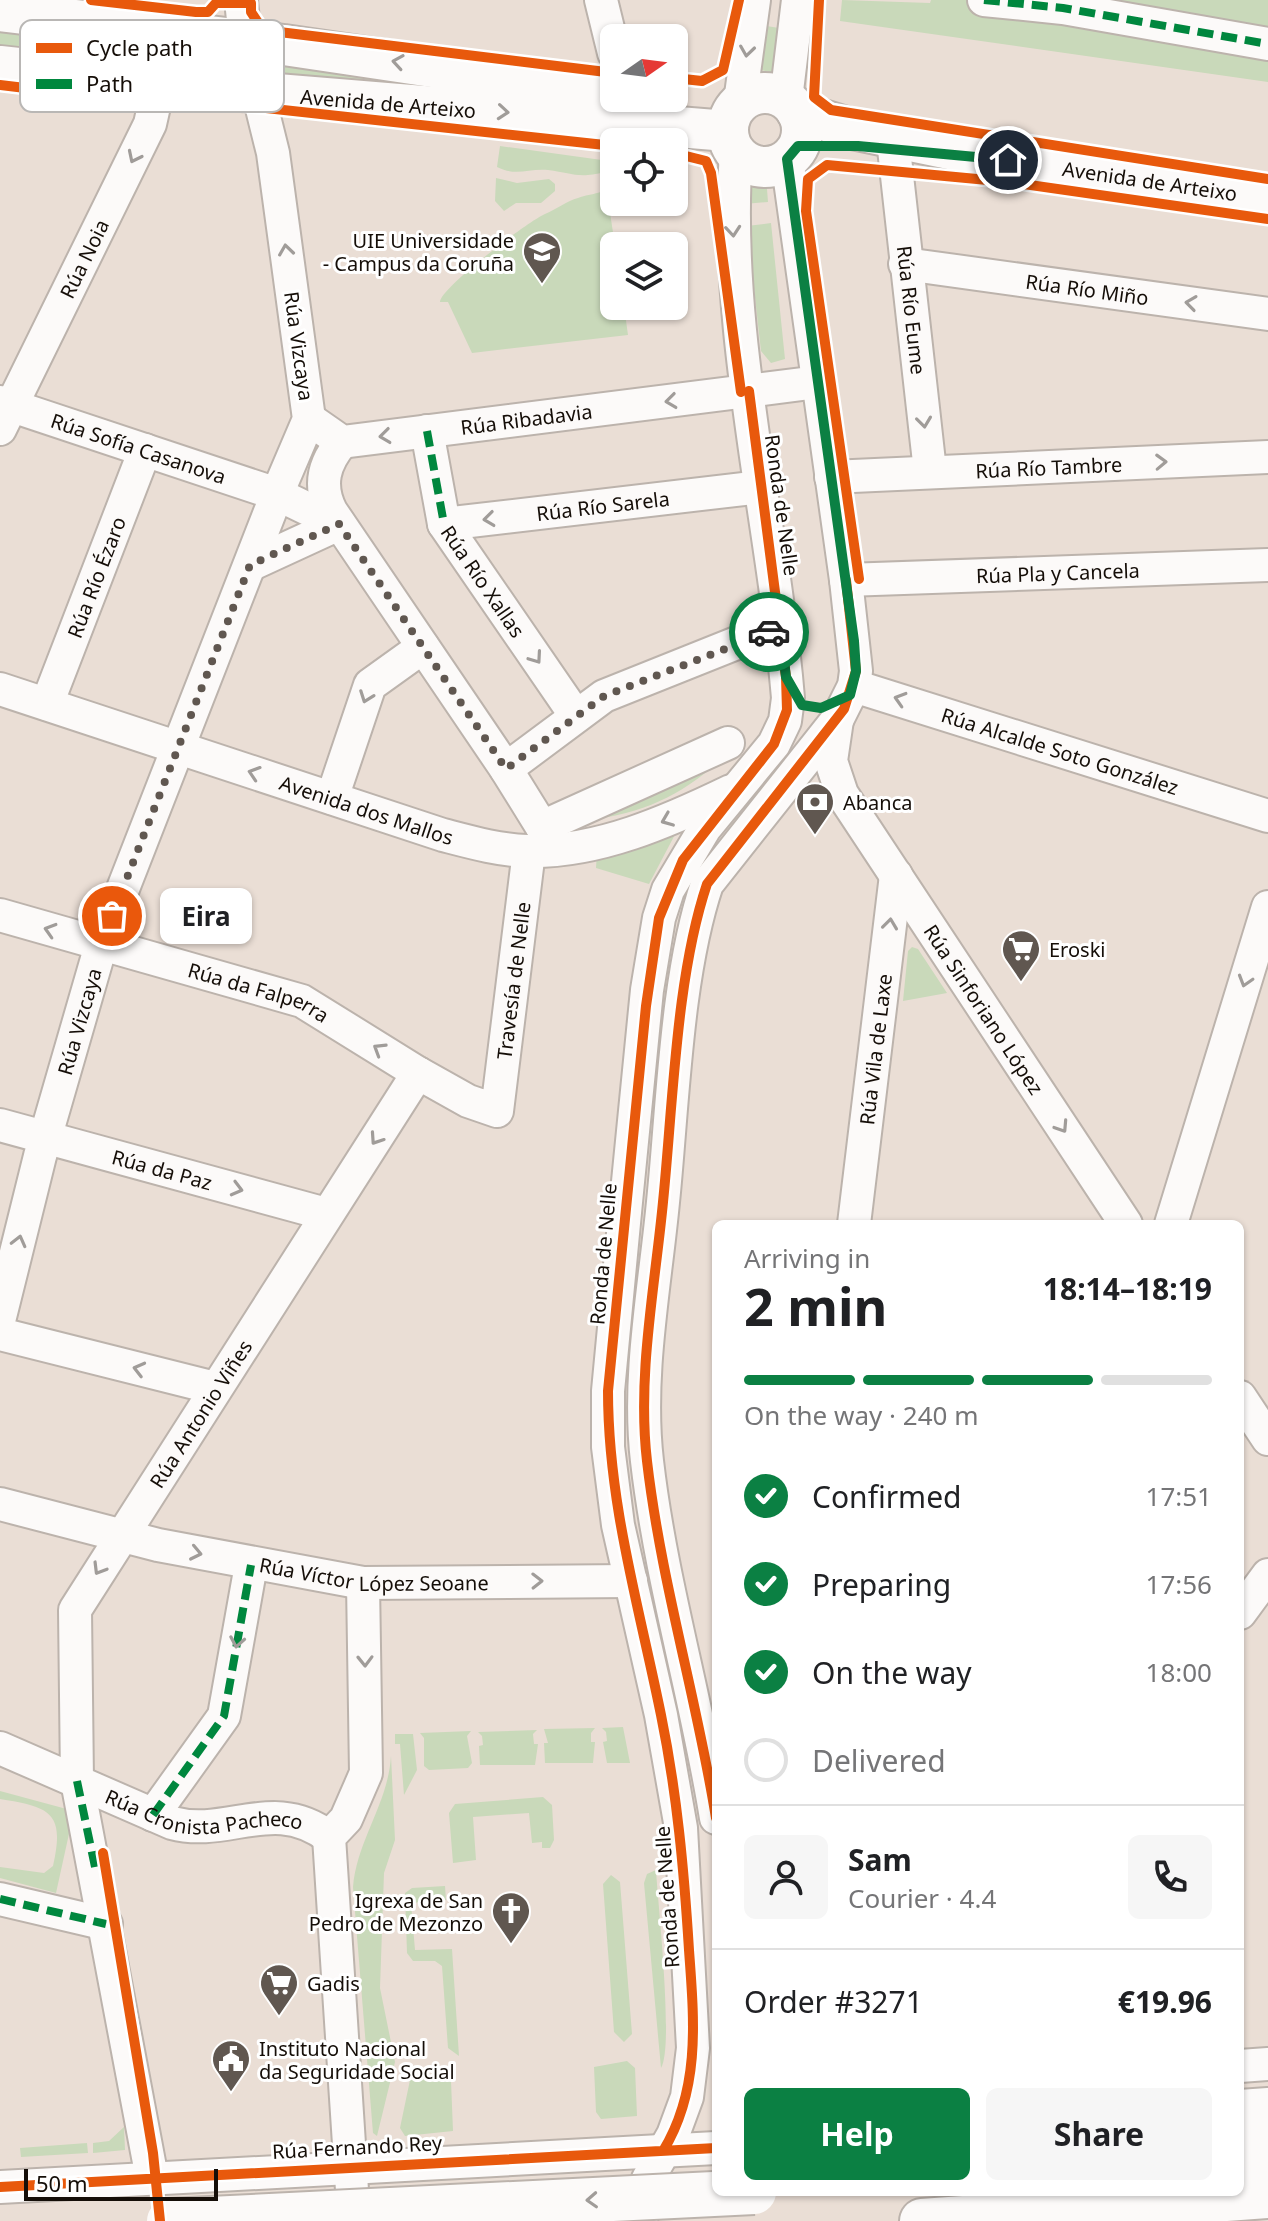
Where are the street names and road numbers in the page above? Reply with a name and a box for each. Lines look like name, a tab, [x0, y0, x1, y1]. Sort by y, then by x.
street label: Avenida de Arteixo	[299, 82, 477, 124]
street label: Avenida de Arteixo	[1061, 154, 1239, 207]
street label: Rúa Noia	[53, 214, 115, 303]
street label: Rúa Río Eume	[891, 244, 933, 376]
street label: Rúa Río Miño	[1024, 267, 1151, 311]
street label: Rúa Vizcaya	[278, 290, 320, 402]
street label: Rúa Ribadavia	[459, 397, 594, 440]
street label: Rúa Sofía Casanova	[47, 406, 230, 490]
street label: Ronda de Nelle	[759, 433, 805, 577]
street label: Rúa Río Tambre	[975, 450, 1123, 484]
street label: Rúa Río Sarela	[535, 484, 671, 527]
street label: Rúa Río Ézaro	[60, 513, 132, 642]
street label: Rúa Río Xallas	[435, 520, 531, 643]
street label: Rúa Pla y Cancela	[975, 556, 1140, 589]
street label: Rúa Alcalde Soto González	[938, 701, 1182, 801]
street label: Avenida dos Mallos	[276, 769, 456, 851]
street label: Travesía de Nelle	[490, 900, 536, 1061]
street label: Rúa Sinforiano López	[918, 919, 1050, 1099]
street label: Rúa da Falperra	[185, 956, 335, 1028]
street label: Rúa Vizcaya	[51, 965, 107, 1078]
street label: Rúa Vila de Laxe	[853, 972, 898, 1126]
street label: Rúa da Paz	[109, 1143, 215, 1196]
street label: Ronda de Nelle	[583, 1182, 623, 1326]
street label: Rúa Antonio Viñes	[143, 1334, 258, 1493]
street label: Rúa Víctor López Seoane	[257, 1551, 489, 1597]
street label: Rúa Cronista Pacheco	[101, 1782, 306, 1840]
street label: Ronda de Nelle	[649, 1825, 685, 1969]
street label: Rúa Fernando Rey	[271, 2129, 443, 2165]

